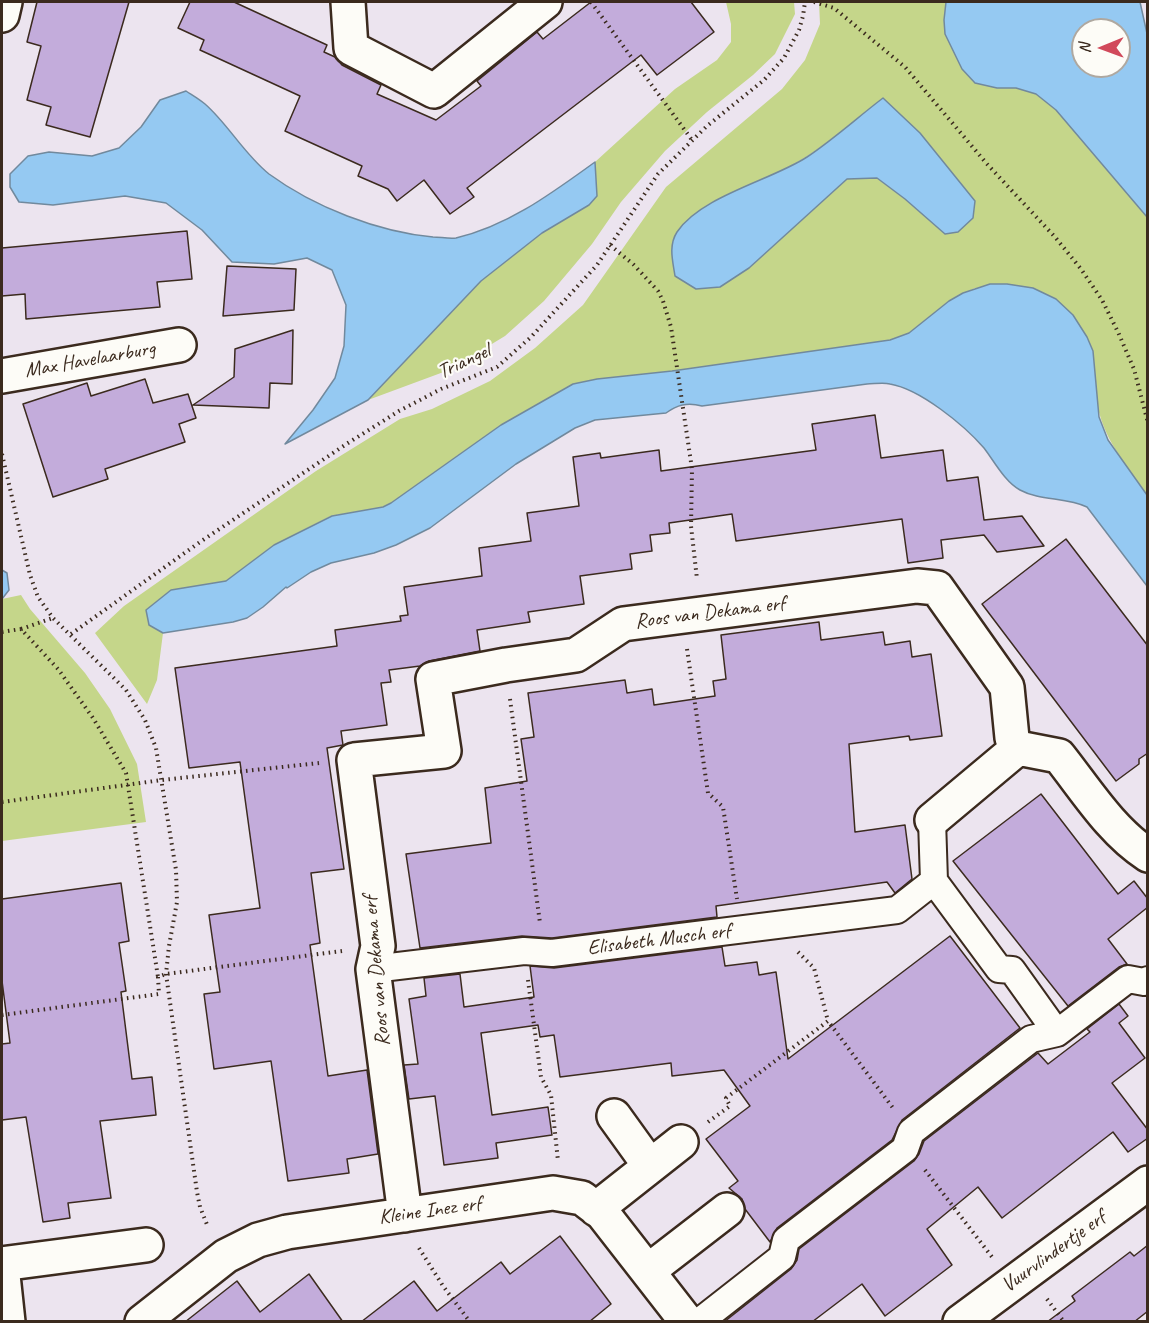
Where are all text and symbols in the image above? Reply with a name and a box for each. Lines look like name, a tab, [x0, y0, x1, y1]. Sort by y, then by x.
north arrow	[1071, 18, 1131, 78]
text: N	[1075, 43, 1095, 53]
street label: Max Havelaarburg	[23, 336, 157, 384]
street label: Triangel	[434, 339, 494, 385]
street label: Roos van Dekama erf	[634, 591, 786, 635]
street label: Roos van Dekama erf	[358, 895, 396, 1047]
street label: Elisabeth Musch erf	[586, 919, 732, 961]
street label: Kleine Inez erf	[377, 1191, 483, 1231]
street label: Vuurvlindertje erf	[997, 1206, 1111, 1298]

